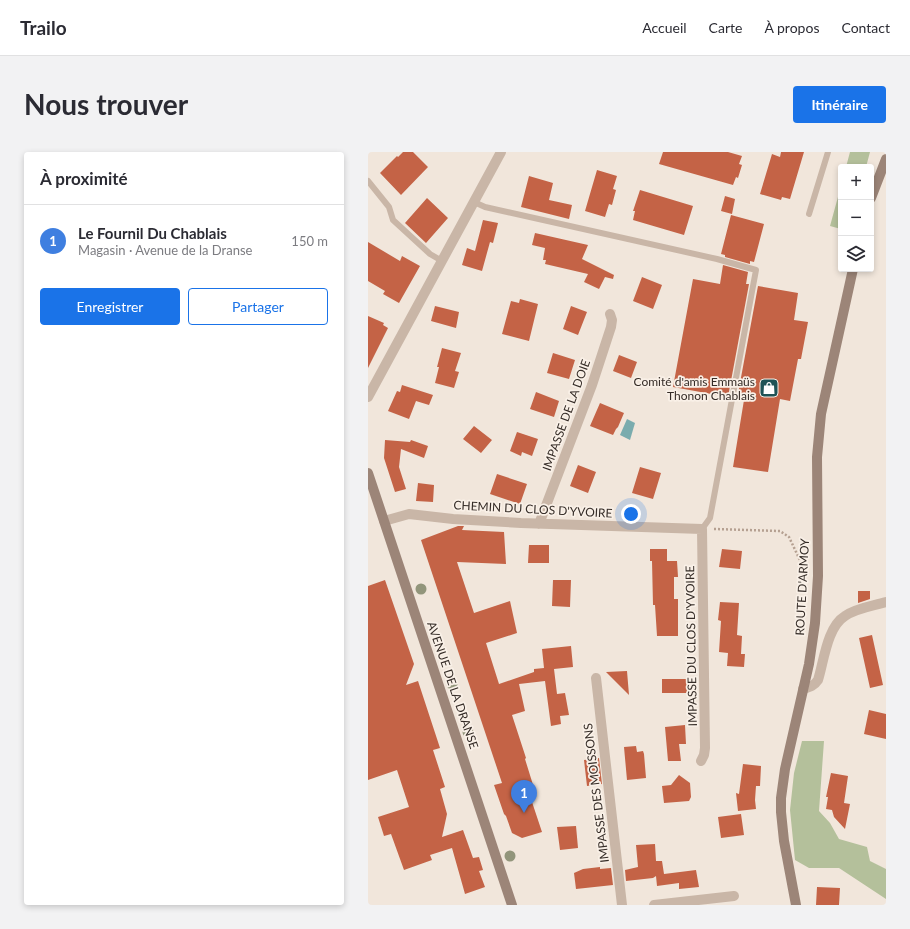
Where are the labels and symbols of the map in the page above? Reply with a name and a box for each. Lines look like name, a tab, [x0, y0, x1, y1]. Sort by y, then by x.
street label: IMPASSE DE LA DOIE	[539, 357, 593, 473]
place label: Comité d'amis Emmaüs Thonon Chablais	[634, 374, 755, 403]
shop icon: Comité d'amis Emmaüs Thonon Chablais	[758, 377, 780, 399]
street label: CHEMIN DU CLOS D'YVOIRE	[453, 497, 613, 521]
your location	[621, 504, 641, 524]
street label: ROUTE D'ARMOY	[792, 538, 812, 636]
street label: IMPASSE DU CLOS D'YVOIRE	[682, 566, 700, 726]
street label: AVENUE DE LA DRANSE	[424, 619, 482, 751]
street label: IMPASSE DES MOISSONS	[580, 722, 612, 864]
pin: 1	[511, 780, 537, 813]

